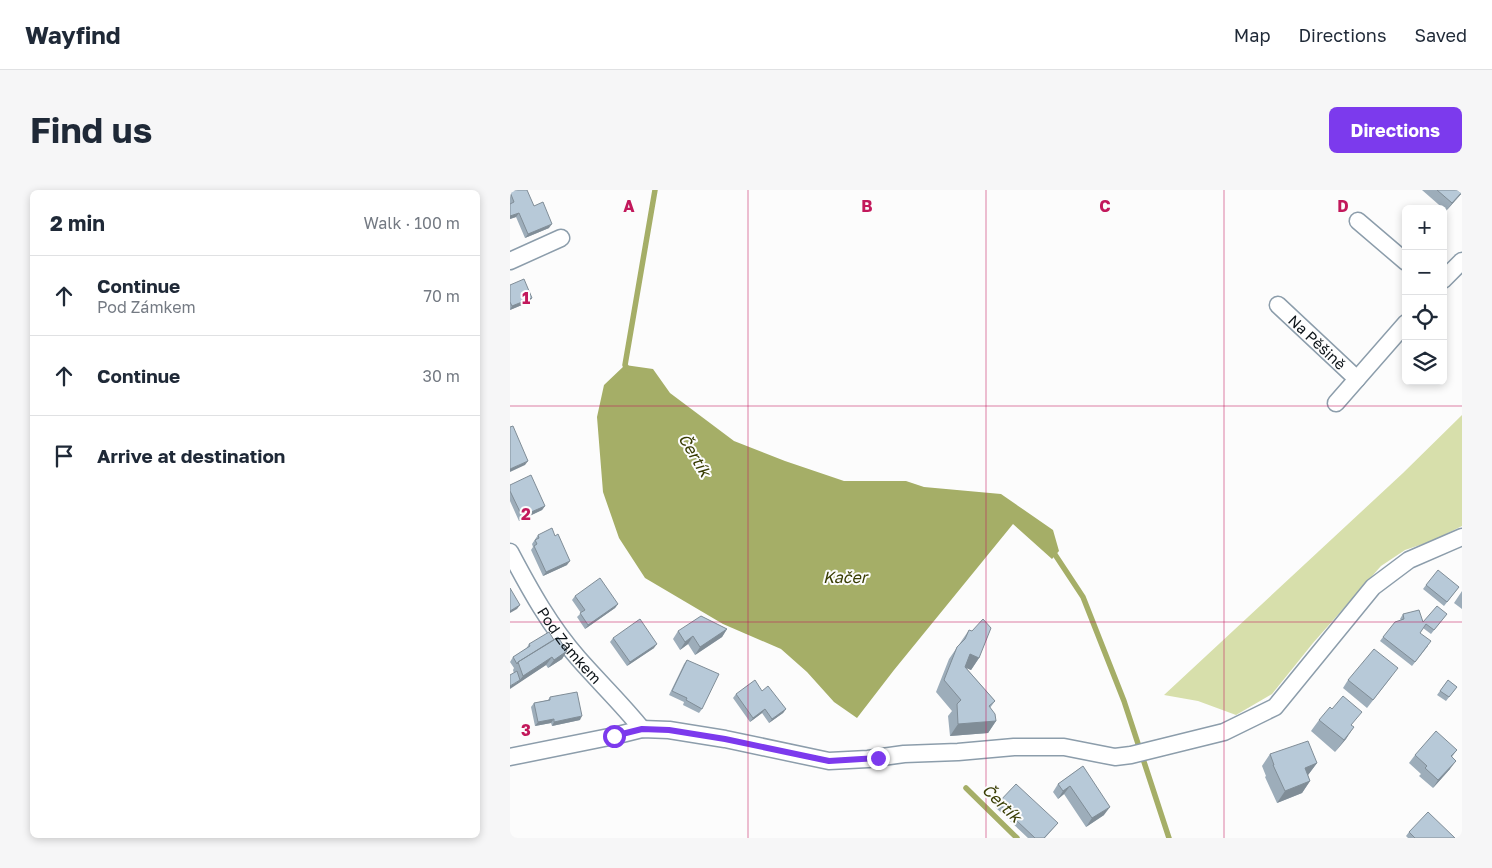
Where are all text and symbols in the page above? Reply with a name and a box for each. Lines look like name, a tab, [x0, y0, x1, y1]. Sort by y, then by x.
text: Wayfind	[25, 20, 121, 49]
text: Map	[1234, 24, 1270, 46]
text: Directions	[1298, 24, 1386, 46]
text: Saved	[1414, 24, 1467, 46]
button: Directions	[1329, 107, 1462, 153]
text: Find us	[30, 109, 152, 151]
text: A	[623, 196, 635, 216]
text: B	[861, 196, 873, 216]
text: C	[1099, 196, 1111, 216]
text: D	[1337, 196, 1349, 216]
map controls	[1402, 205, 1447, 385]
button: +	[1402, 205, 1447, 250]
text: 2 min	[50, 210, 105, 236]
text: Walk · 100 m	[364, 213, 460, 233]
button: −	[1402, 250, 1447, 295]
text: Continue	[97, 274, 180, 297]
icon: ahead	[50, 282, 78, 310]
text: 70 m	[423, 286, 460, 306]
text: 1	[522, 288, 530, 308]
button: locate	[1402, 295, 1447, 340]
text: Pod Zámkem	[97, 297, 196, 317]
street label: Na Pěšině	[1285, 311, 1350, 373]
button: layers	[1402, 340, 1447, 385]
icon: ahead	[50, 362, 78, 390]
text: Continue	[97, 364, 180, 387]
text: 30 m	[423, 366, 460, 386]
water label: Čertík	[674, 430, 717, 482]
icon: arrive	[50, 442, 78, 470]
text: Arrive at destination	[97, 444, 285, 467]
text: 2	[521, 504, 531, 524]
water label: Kačer	[823, 567, 870, 587]
street label: Pod Zámkem	[534, 604, 606, 687]
text: 3	[521, 720, 531, 740]
route start	[603, 725, 626, 748]
route end	[867, 747, 890, 770]
water label: Čertík	[978, 780, 1027, 828]

